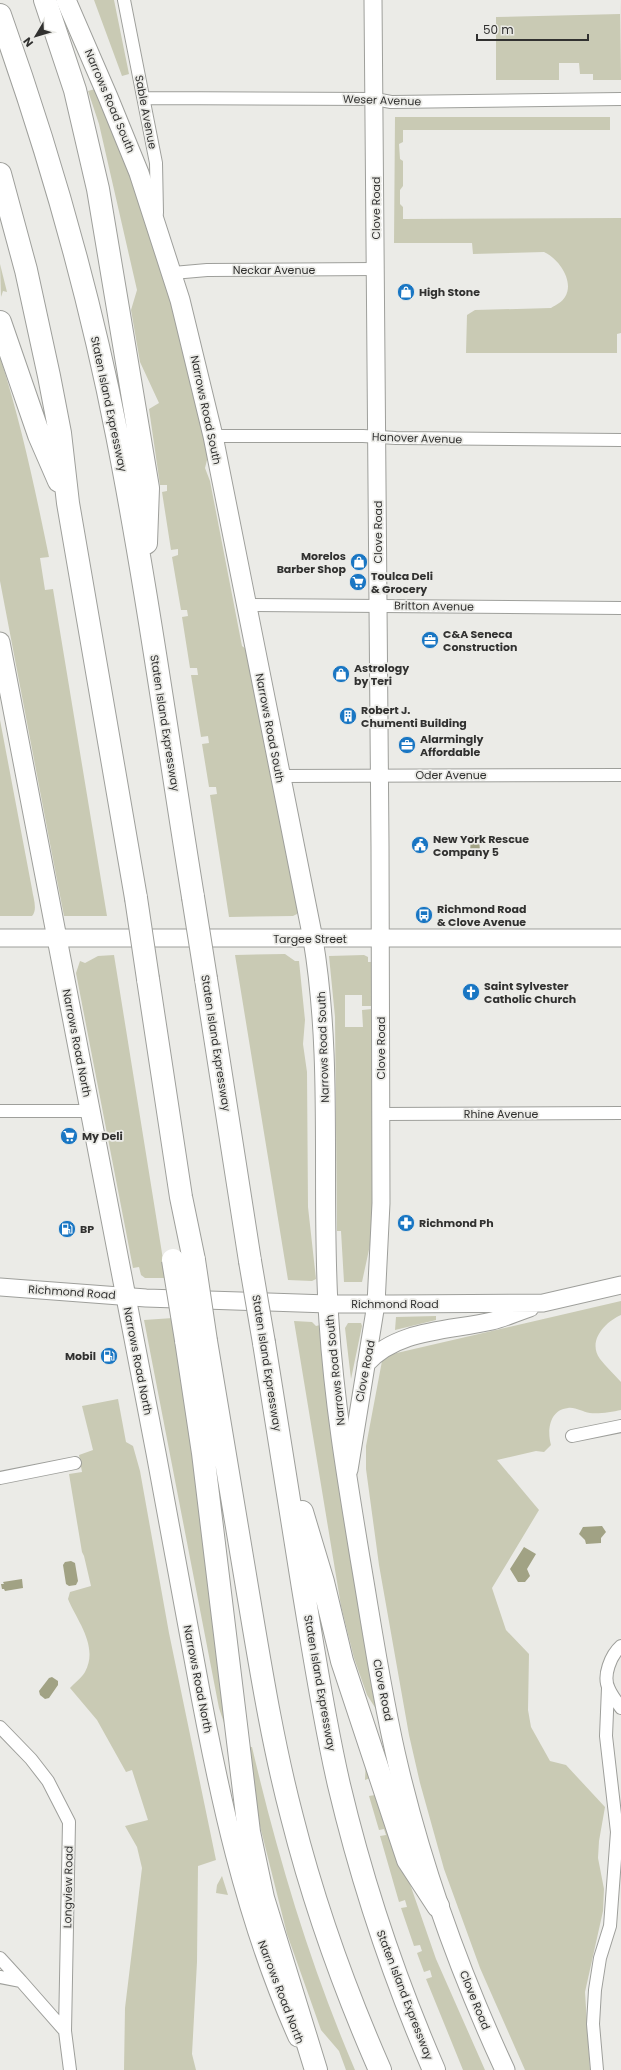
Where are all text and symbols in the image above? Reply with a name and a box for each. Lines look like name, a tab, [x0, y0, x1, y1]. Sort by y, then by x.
north arrow	[16, 16, 56, 56]
scale bar	[477, 16, 588, 42]
text: 50 m	[483, 21, 514, 38]
text: N	[19, 34, 37, 50]
street label: Narrows Road South	[81, 47, 139, 155]
street label: Sable Avenue	[131, 74, 161, 151]
street label: Weser Avenue	[343, 91, 422, 109]
street label: Clove Road	[368, 177, 384, 239]
street label: Neckar Avenue	[233, 262, 316, 278]
shop icon: High Stone	[396, 282, 416, 302]
place label: High Stone	[419, 284, 480, 300]
street label: Staten Island Expressway	[87, 335, 131, 474]
street label: Narrows Road South	[187, 354, 225, 466]
street label: Hanover Avenue	[372, 428, 463, 448]
street label: Clove Road	[370, 501, 386, 563]
place label: Morelos Barber Shop	[277, 548, 347, 577]
shop icon: Morelos Barber Shop	[349, 552, 369, 572]
place label: Toulca Deli & Grocery	[371, 568, 433, 597]
supermarket icon: Toulca Deli & Grocery	[348, 572, 368, 592]
street label: Britton Avenue	[394, 597, 474, 615]
place label: C&A Seneca Construction	[443, 626, 517, 655]
office icon: C&A Seneca Construction	[420, 630, 440, 650]
street label: Staten Island Expressway	[146, 654, 184, 793]
place label: Astrology by Teri	[354, 660, 409, 689]
shop icon: Astrology by Teri	[331, 664, 351, 684]
street label: Narrows Road South	[252, 672, 288, 784]
place label: Robert J. Chumenti Building	[361, 702, 467, 731]
building icon: Robert J. Chumenti Building	[338, 706, 358, 726]
place label: Alarmingly Affordable	[420, 731, 484, 760]
office icon: Alarmingly Affordable	[397, 735, 417, 755]
street label: Oder Avenue	[415, 767, 487, 783]
place label: New York Rescue Company 5	[433, 831, 529, 860]
public building icon: New York Rescue Company 5	[410, 835, 430, 855]
place label: Richmond Road & Clove Avenue	[437, 901, 526, 930]
bus stop icon: Richmond Road & Clove Avenue	[414, 905, 434, 925]
street label: Targee Street	[273, 931, 347, 947]
street label: Staten Island Expressway	[197, 974, 235, 1113]
place label: Saint Sylvester Catholic Church	[484, 978, 576, 1007]
church icon: Saint Sylvester Catholic Church	[461, 982, 481, 1002]
street label: Narrows Road North	[59, 988, 95, 1098]
street label: Narrows Road South	[313, 991, 333, 1103]
street label: Clove Road	[373, 1017, 389, 1079]
street label: Rhine Avenue	[464, 1106, 538, 1122]
supermarket icon: My Deli	[59, 1126, 79, 1146]
place label: My Deli	[82, 1128, 123, 1144]
pharmacy icon: Richmond Ph	[396, 1213, 416, 1233]
place label: Richmond Ph	[419, 1215, 494, 1231]
fuel station icon: BP	[57, 1219, 77, 1239]
place label: BP	[80, 1221, 94, 1237]
street label: Richmond Road	[28, 1281, 116, 1303]
street label: Staten Island Expressway	[248, 1294, 286, 1433]
street label: Richmond Road	[351, 1296, 439, 1312]
street label: Narrows Road North	[120, 1306, 156, 1416]
street label: Narrows Road South	[321, 1314, 349, 1426]
street label: Clove Road	[351, 1339, 379, 1403]
fuel station icon: Mobil	[99, 1346, 119, 1366]
place label: Mobil	[65, 1348, 96, 1364]
street label: Staten Island Expressway	[300, 1614, 340, 1753]
street label: Narrows Road North	[180, 1624, 216, 1734]
street label: Clove Road	[369, 1658, 397, 1722]
street label: Longview Road	[59, 1846, 77, 1928]
street label: Staten Island Expressway	[373, 1928, 438, 2063]
street label: Narrows Road North	[254, 1938, 308, 2046]
street label: Clove Road	[456, 1968, 494, 2032]

